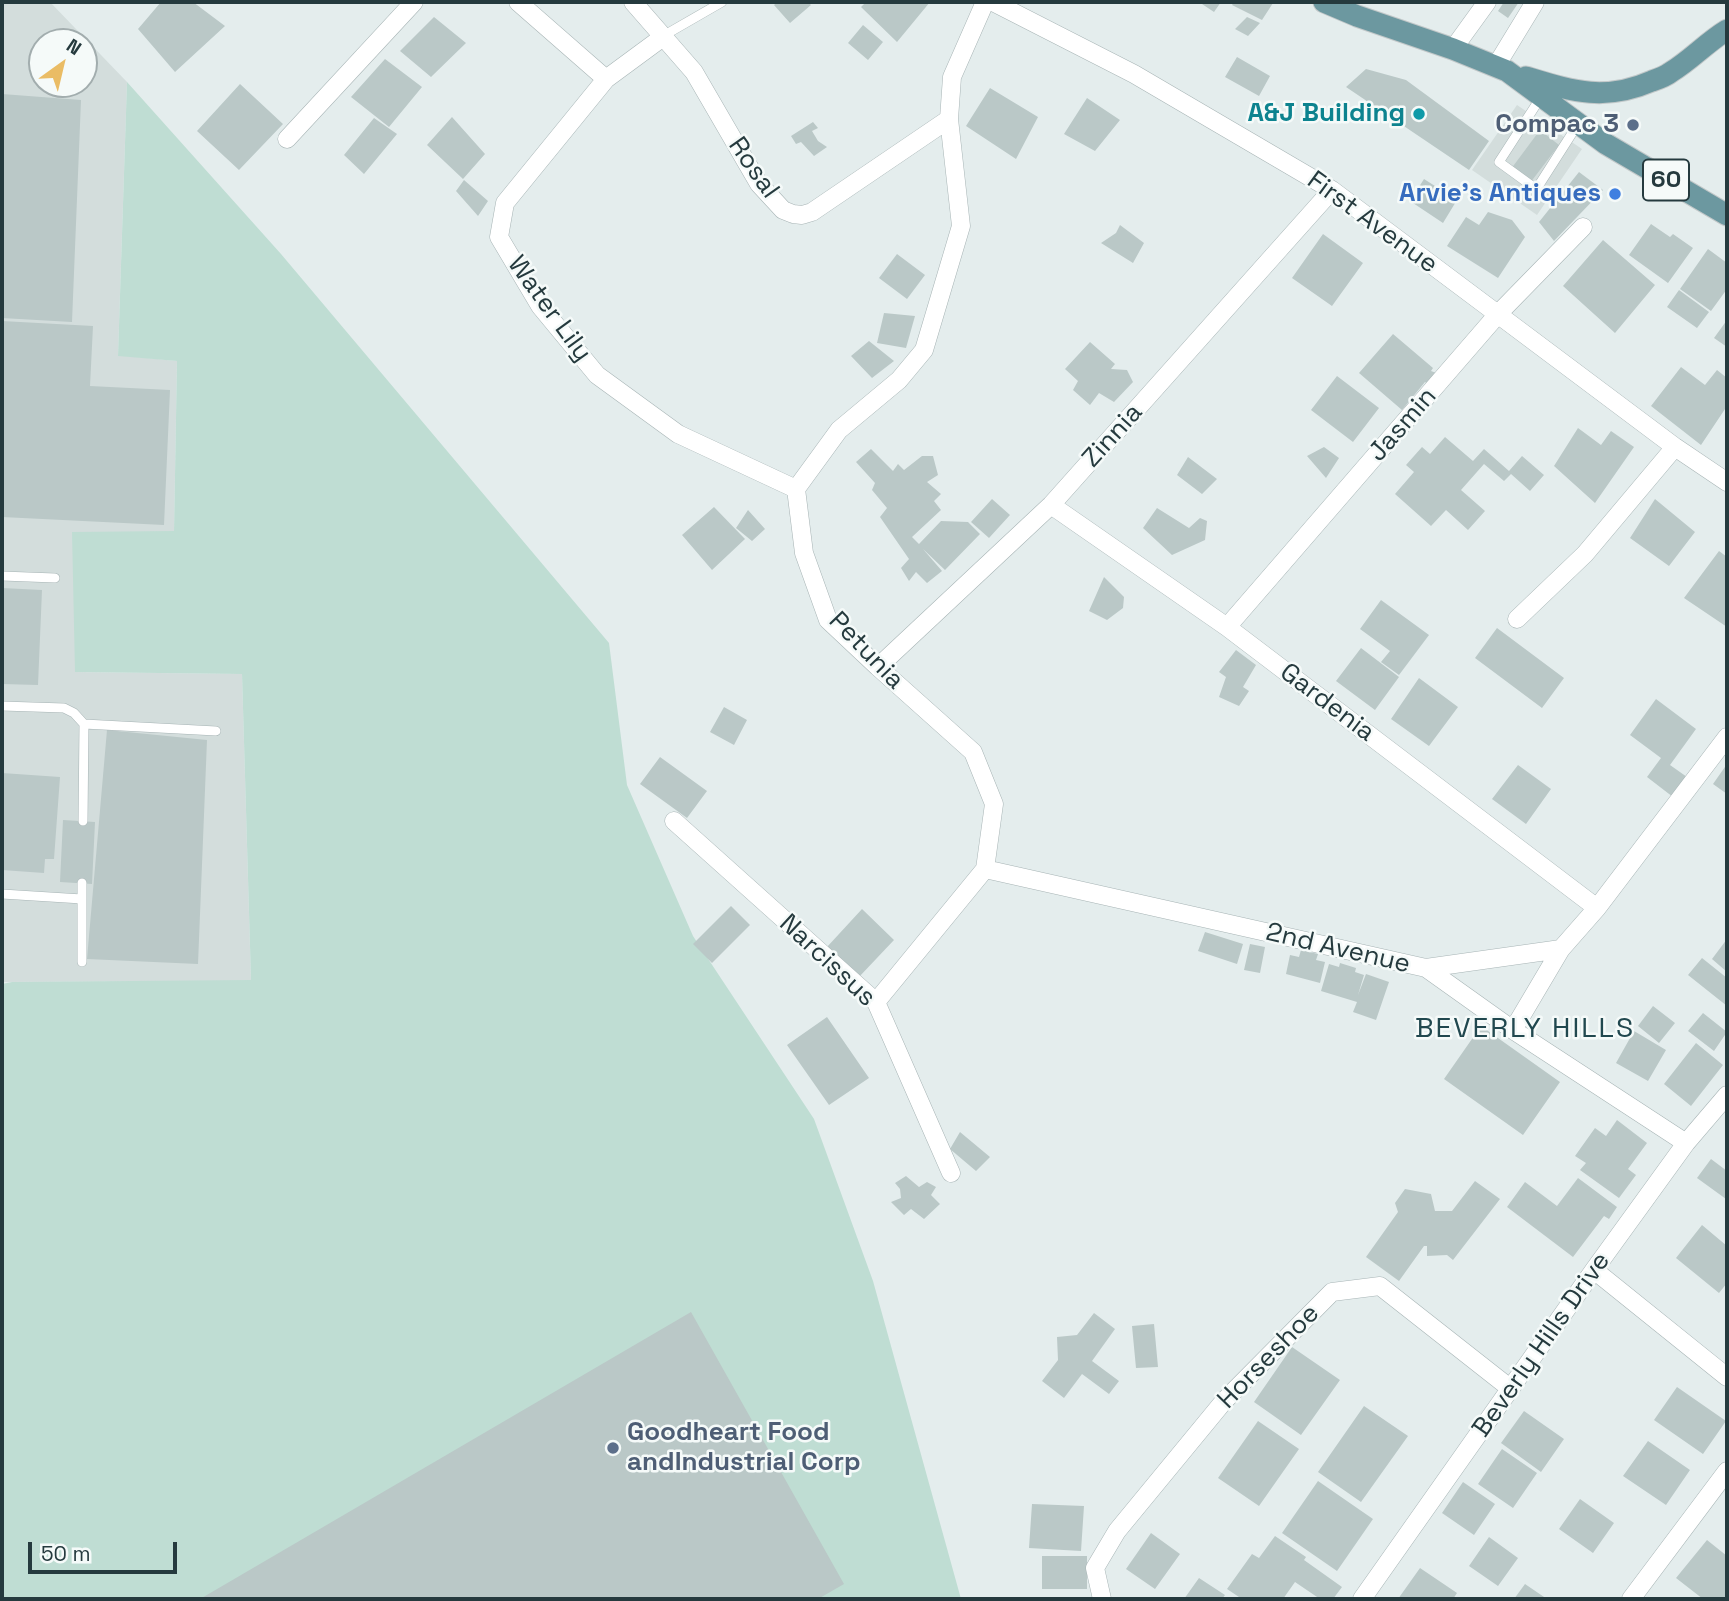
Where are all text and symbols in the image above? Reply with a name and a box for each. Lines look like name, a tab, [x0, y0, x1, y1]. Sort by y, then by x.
north arrow	[28, 28, 98, 98]
text: N	[62, 33, 86, 61]
place label: A&J Building	[1247, 98, 1405, 130]
marker: A&J Building	[1411, 106, 1427, 122]
place label: Compac 3	[1495, 109, 1619, 141]
marker: Compac 3	[1625, 117, 1641, 133]
street label: Rosal	[721, 131, 785, 205]
road number: 60	[1643, 160, 1689, 200]
street label: First Avenue	[1301, 165, 1443, 281]
place label: Arvie's Antiques	[1399, 178, 1601, 210]
marker: Arvie's Antiques	[1607, 186, 1623, 202]
street label: Water Lily	[500, 250, 598, 368]
street label: Jasmin	[1362, 382, 1444, 468]
street label: Zinnia	[1076, 398, 1150, 474]
street label: Petunia	[822, 606, 910, 696]
street label: Gardenia	[1273, 657, 1381, 749]
street label: Narcissus	[772, 909, 882, 1013]
street label: 2nd Avenue	[1263, 917, 1413, 981]
district label: BEVERLY HILLS	[1417, 1012, 1633, 1046]
street label: Beverly Hills Drive	[1467, 1247, 1617, 1443]
street label: Horseshoe	[1212, 1298, 1326, 1416]
place label: Goodheart Food andIndustrial Corp	[627, 1417, 861, 1478]
marker: Goodheart Food andIndustrial Corp	[605, 1440, 621, 1456]
scale bar	[32, 1528, 180, 1572]
text: 50 m	[41, 1540, 91, 1567]

